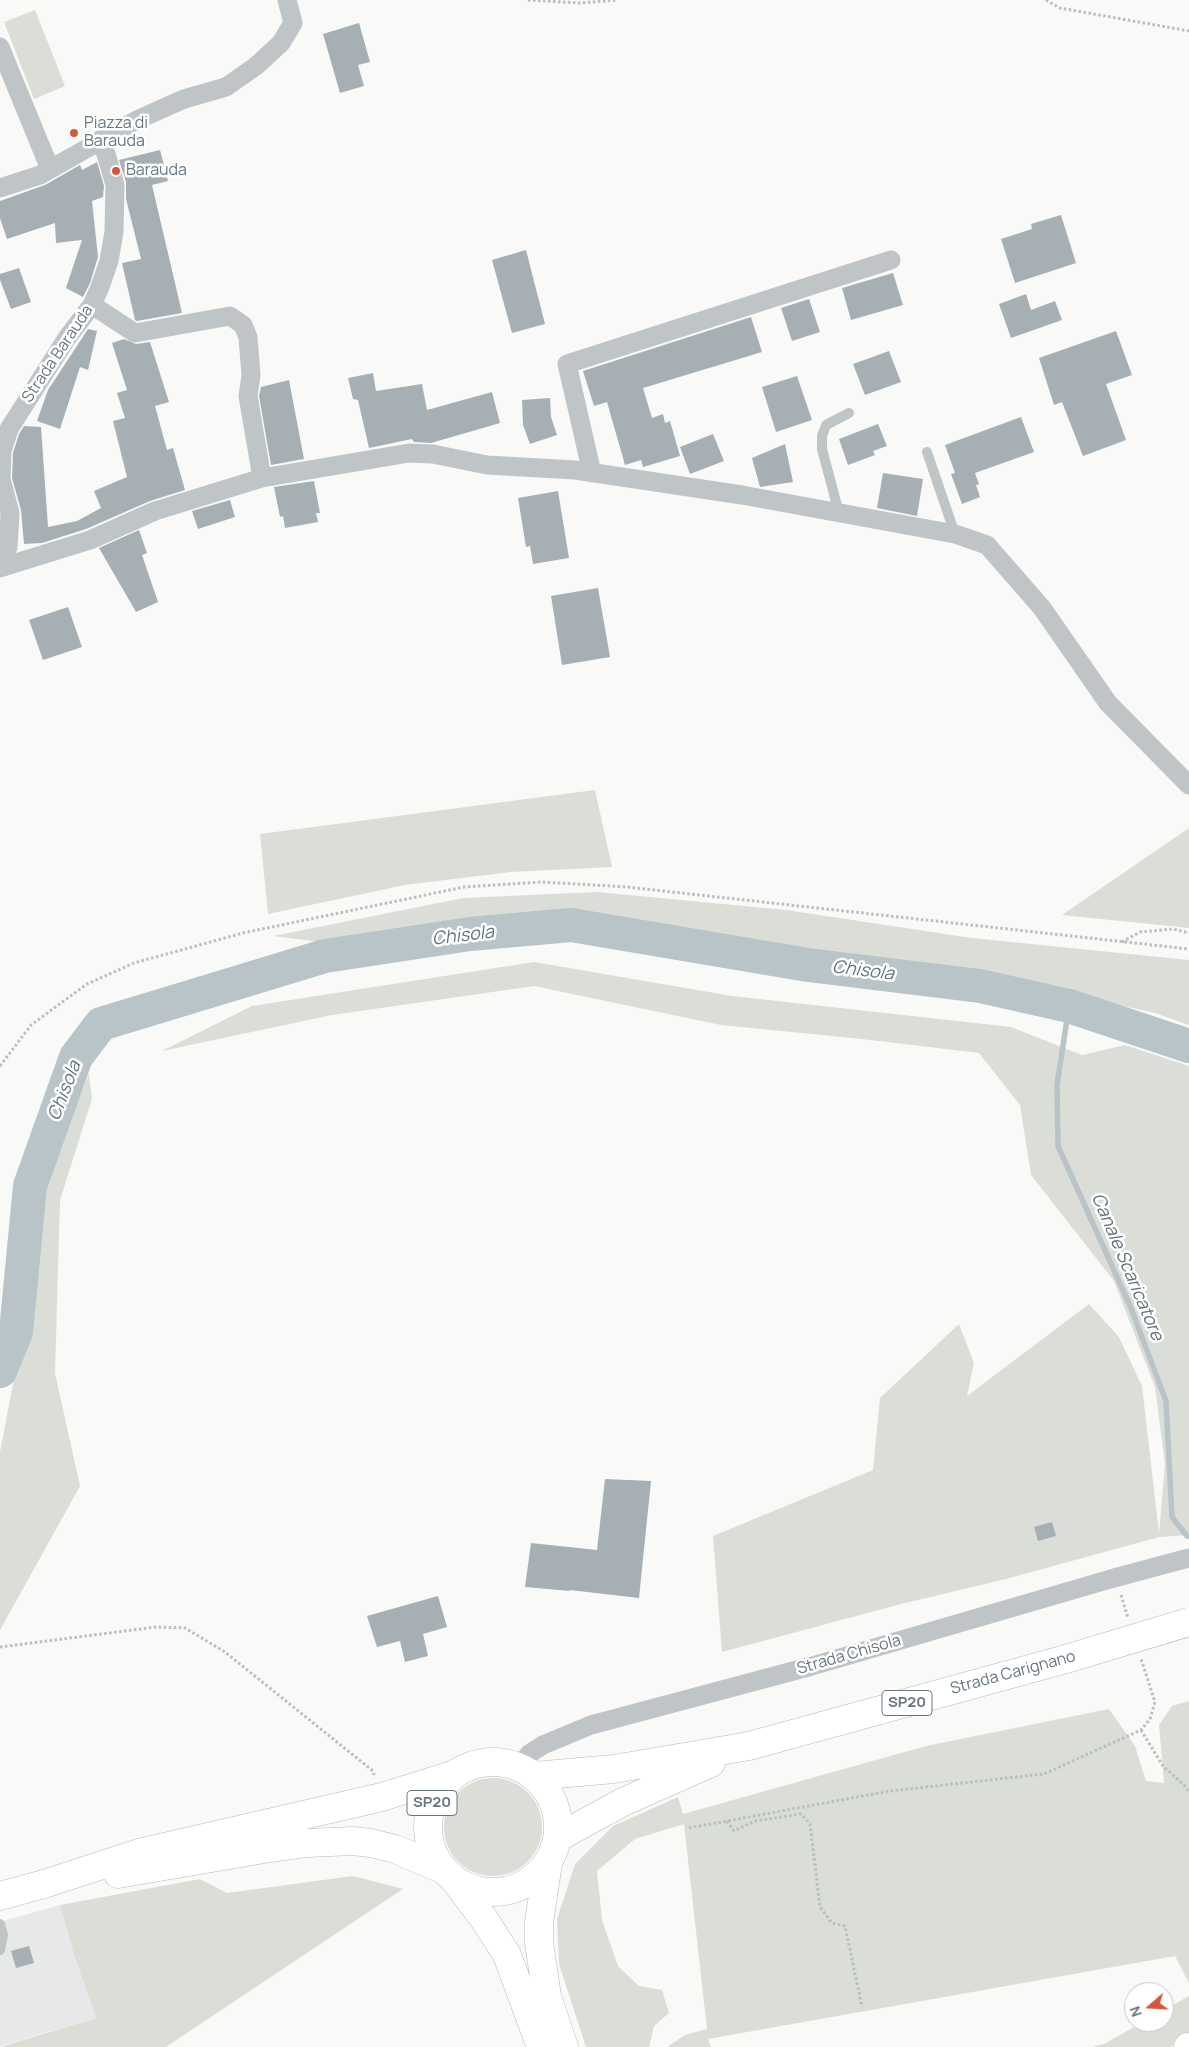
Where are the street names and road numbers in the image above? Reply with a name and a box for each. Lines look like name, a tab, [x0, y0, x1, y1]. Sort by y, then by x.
street label: Strada Barauda	[18, 302, 98, 406]
street label: Strada Chisola	[795, 1631, 903, 1679]
street label: Strada Carignano	[948, 1647, 1078, 1699]
road number: SP20	[882, 1690, 932, 1716]
road number: SP20	[407, 1790, 457, 1816]

